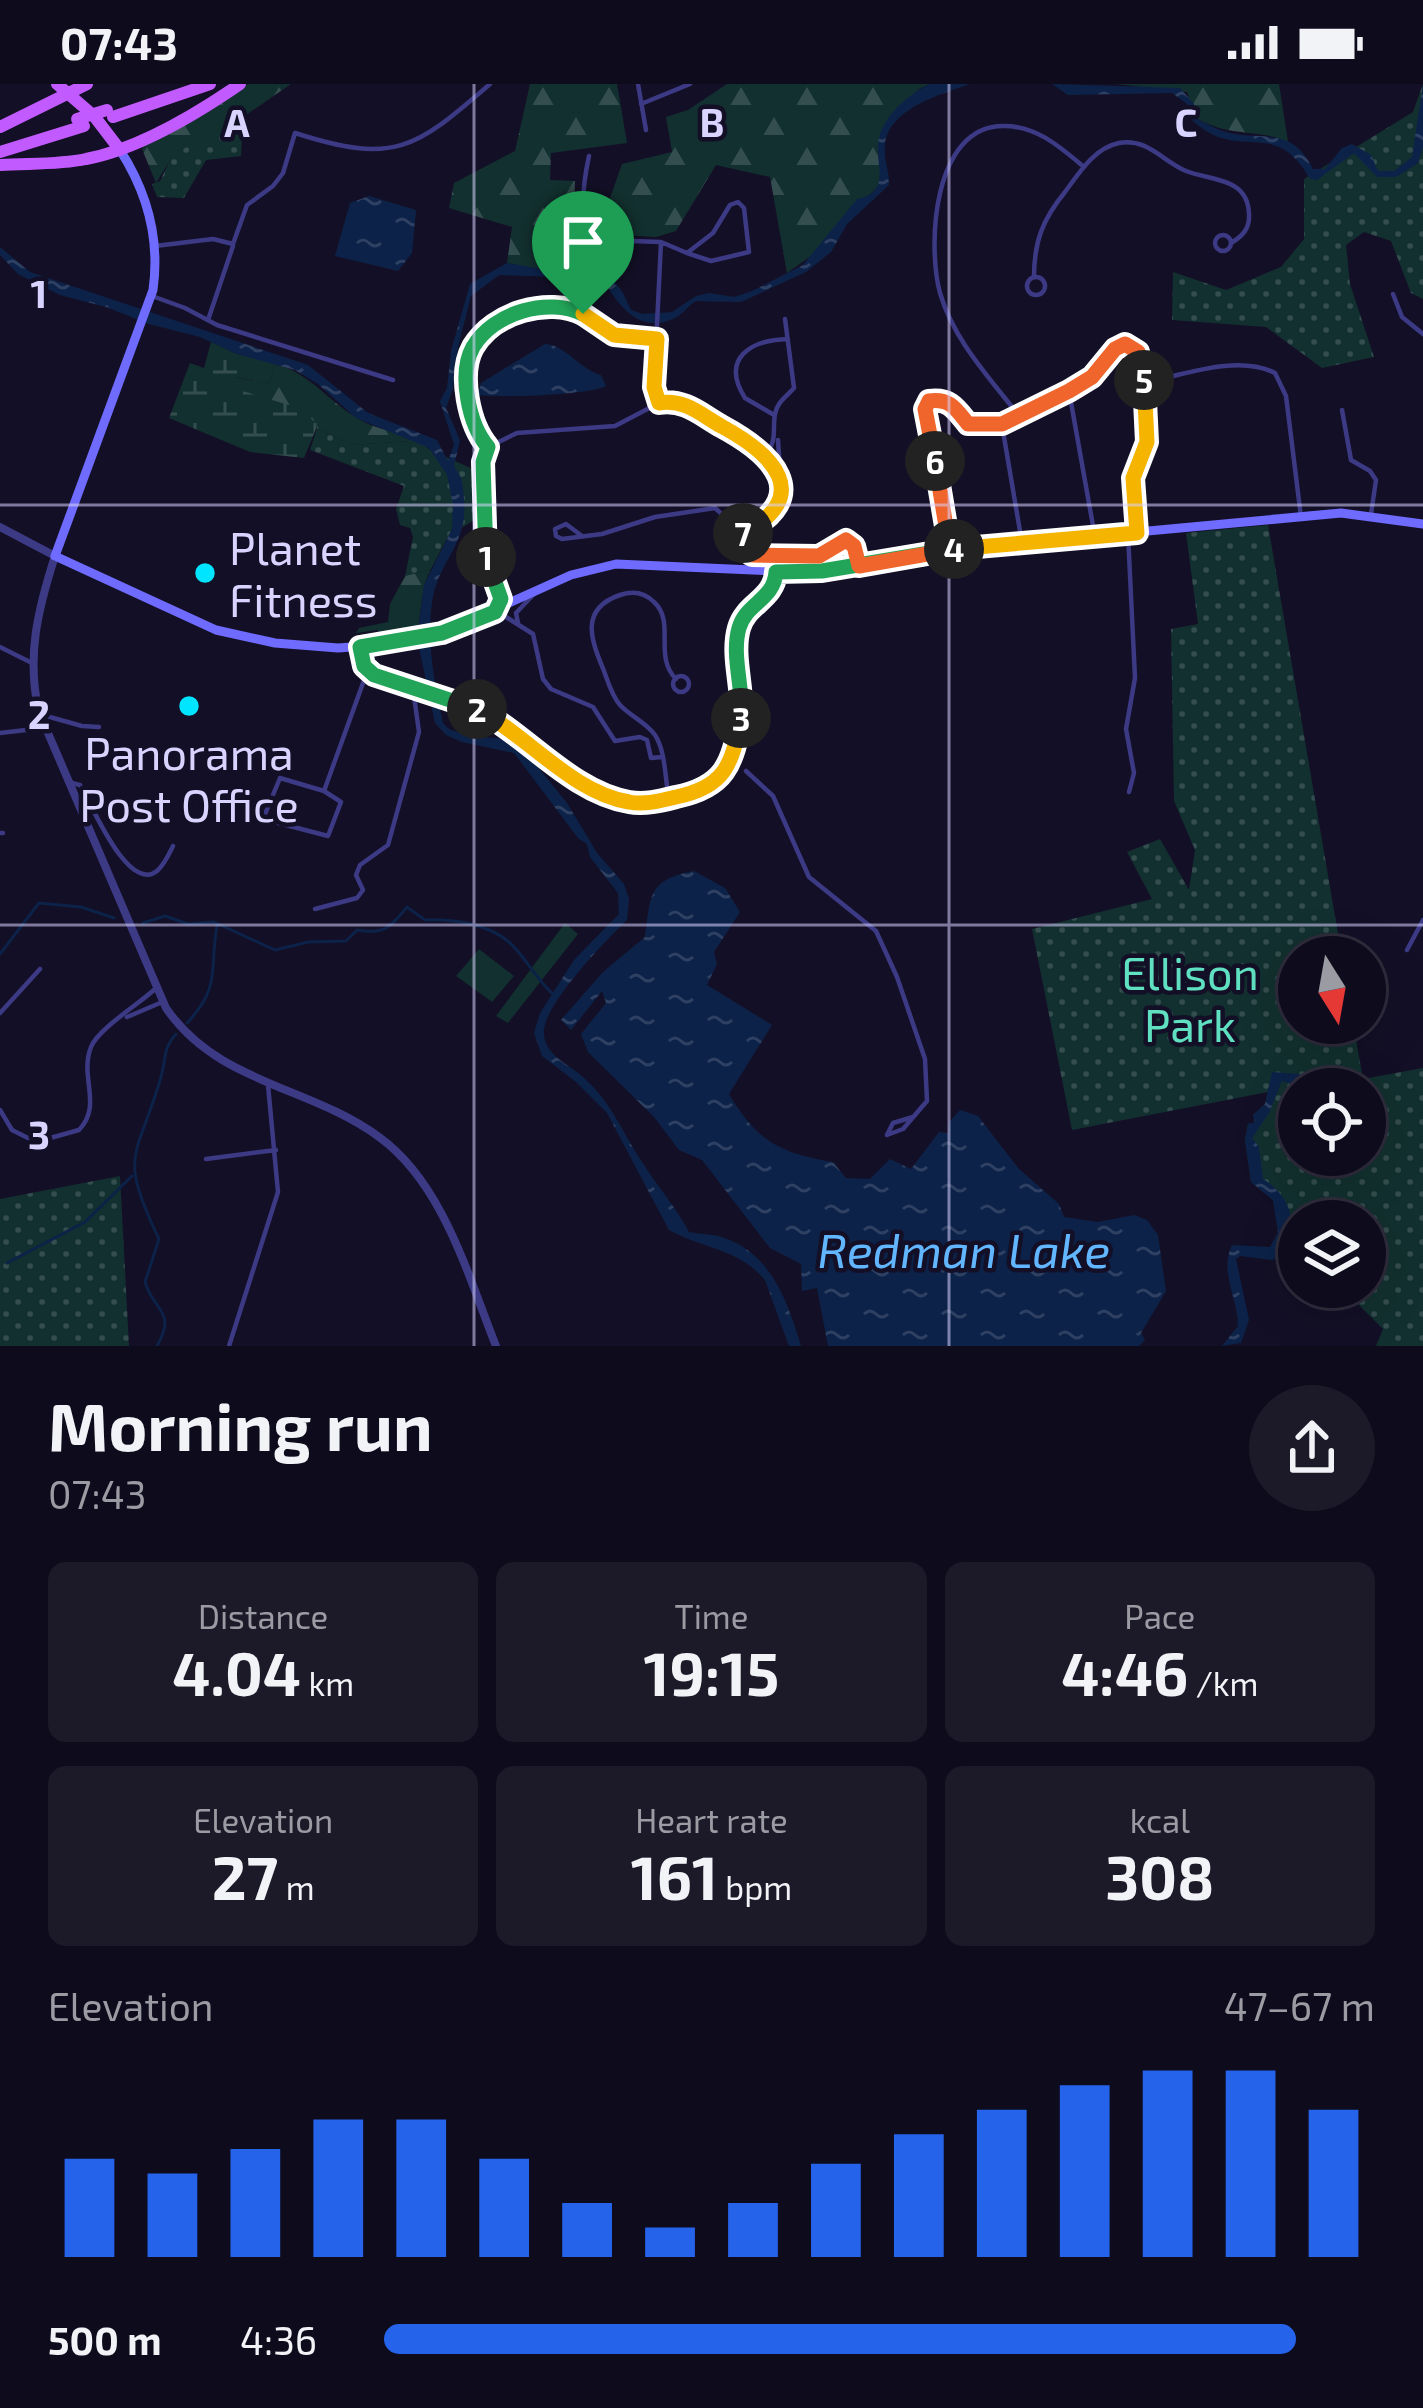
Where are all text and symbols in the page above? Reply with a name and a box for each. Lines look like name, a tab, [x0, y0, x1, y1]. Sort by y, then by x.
text: 07:43	[60, 15, 178, 69]
text: A	[224, 98, 250, 145]
text: B	[700, 98, 724, 145]
text: C	[1175, 98, 1197, 145]
pin	[532, 191, 634, 314]
icon: arrive	[550, 209, 616, 275]
text: 1	[31, 269, 47, 316]
pin: 5	[1114, 350, 1174, 410]
text: 5	[1135, 360, 1153, 400]
pin: 6	[905, 431, 965, 491]
text: 6	[925, 441, 945, 481]
pin: 7	[713, 503, 773, 563]
text: 7	[734, 513, 752, 553]
pin: 4	[924, 519, 984, 579]
place label: Planet Fitness	[229, 520, 378, 626]
pin: 1	[456, 527, 516, 587]
text: 4	[943, 529, 965, 569]
text: 1	[479, 537, 493, 577]
marker: Planet Fitness	[192, 560, 218, 586]
pin: 2	[447, 679, 507, 739]
pin: 3	[711, 688, 771, 748]
text: 2	[467, 689, 487, 729]
text: 2	[28, 690, 50, 737]
marker: Panorama Post Office	[176, 693, 202, 719]
text: 3	[732, 698, 750, 738]
place label: Panorama Post Office	[79, 725, 299, 831]
north arrow	[1278, 936, 1386, 1044]
map controls	[1278, 936, 1386, 1308]
park label: Ellison Park	[1121, 945, 1259, 1051]
button: locate	[1278, 1068, 1386, 1176]
text: 3	[28, 1110, 50, 1157]
button: layers	[1278, 1200, 1386, 1308]
water label: Redman Lake	[818, 1220, 1110, 1278]
text: Morning run	[48, 1385, 433, 1464]
button: share	[1249, 1385, 1375, 1511]
text: 07:43	[48, 1470, 146, 1517]
text: Distance	[198, 1596, 328, 1636]
text: Time	[674, 1596, 748, 1636]
text: Pace	[1124, 1596, 1195, 1636]
text: 4.04	[172, 1636, 301, 1708]
text: 19:15	[644, 1636, 779, 1708]
text: 4:46	[1061, 1636, 1188, 1708]
text: km	[301, 1663, 354, 1703]
text: /km	[1188, 1663, 1259, 1703]
text: Elevation	[193, 1800, 333, 1840]
text: Heart rate	[635, 1800, 788, 1840]
text: kcal	[1130, 1800, 1190, 1840]
text: 27	[212, 1840, 278, 1912]
text: 161	[631, 1840, 718, 1912]
text: 308	[1105, 1840, 1214, 1912]
text: m	[278, 1867, 315, 1907]
text: bpm	[718, 1867, 792, 1907]
text: Elevation	[48, 1982, 213, 2029]
text: 47–67 m	[1224, 1982, 1375, 2029]
text: 500 m	[48, 2316, 162, 2363]
text: 4:36	[240, 2316, 317, 2363]

